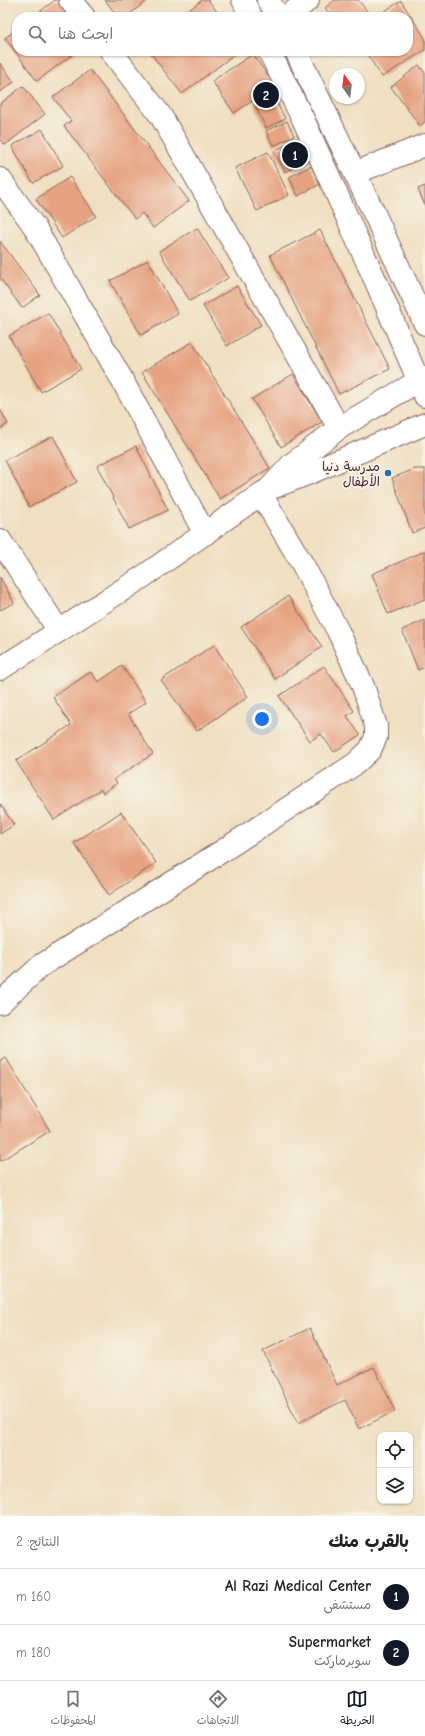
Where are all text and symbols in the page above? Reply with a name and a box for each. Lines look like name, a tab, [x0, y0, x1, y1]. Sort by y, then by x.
search box	[12, 12, 413, 56]
icon: search	[26, 23, 48, 45]
text: ابحث هنا	[58, 25, 113, 43]
north arrow	[329, 68, 365, 104]
pin: 2	[253, 80, 279, 110]
pin: 1	[282, 140, 308, 170]
place label: مدرسة دنيا الأطفال	[322, 459, 380, 489]
marker: مدرسة دنيا الأطفال	[383, 468, 393, 478]
your location	[252, 709, 272, 729]
map controls	[377, 1432, 413, 1504]
button: locate	[377, 1432, 413, 1468]
button: layers	[377, 1468, 413, 1504]
text: بالقرب منك	[328, 1532, 409, 1551]
text: النتائج: 2	[16, 1534, 60, 1549]
text: Al Razi Medical Center	[225, 1577, 371, 1595]
text: 160 m	[16, 1589, 51, 1604]
text: 1	[393, 1589, 399, 1604]
text: مستشفى	[323, 1597, 371, 1612]
text: Supermarket	[289, 1633, 371, 1651]
text: 180 m	[16, 1645, 51, 1660]
text: 2	[393, 1645, 399, 1660]
text: سوبرماركت	[314, 1653, 371, 1668]
tab: المحفوظات	[51, 1688, 96, 1730]
tab: الاتجاهات	[197, 1688, 239, 1730]
tab: الخريطة	[340, 1688, 375, 1730]

